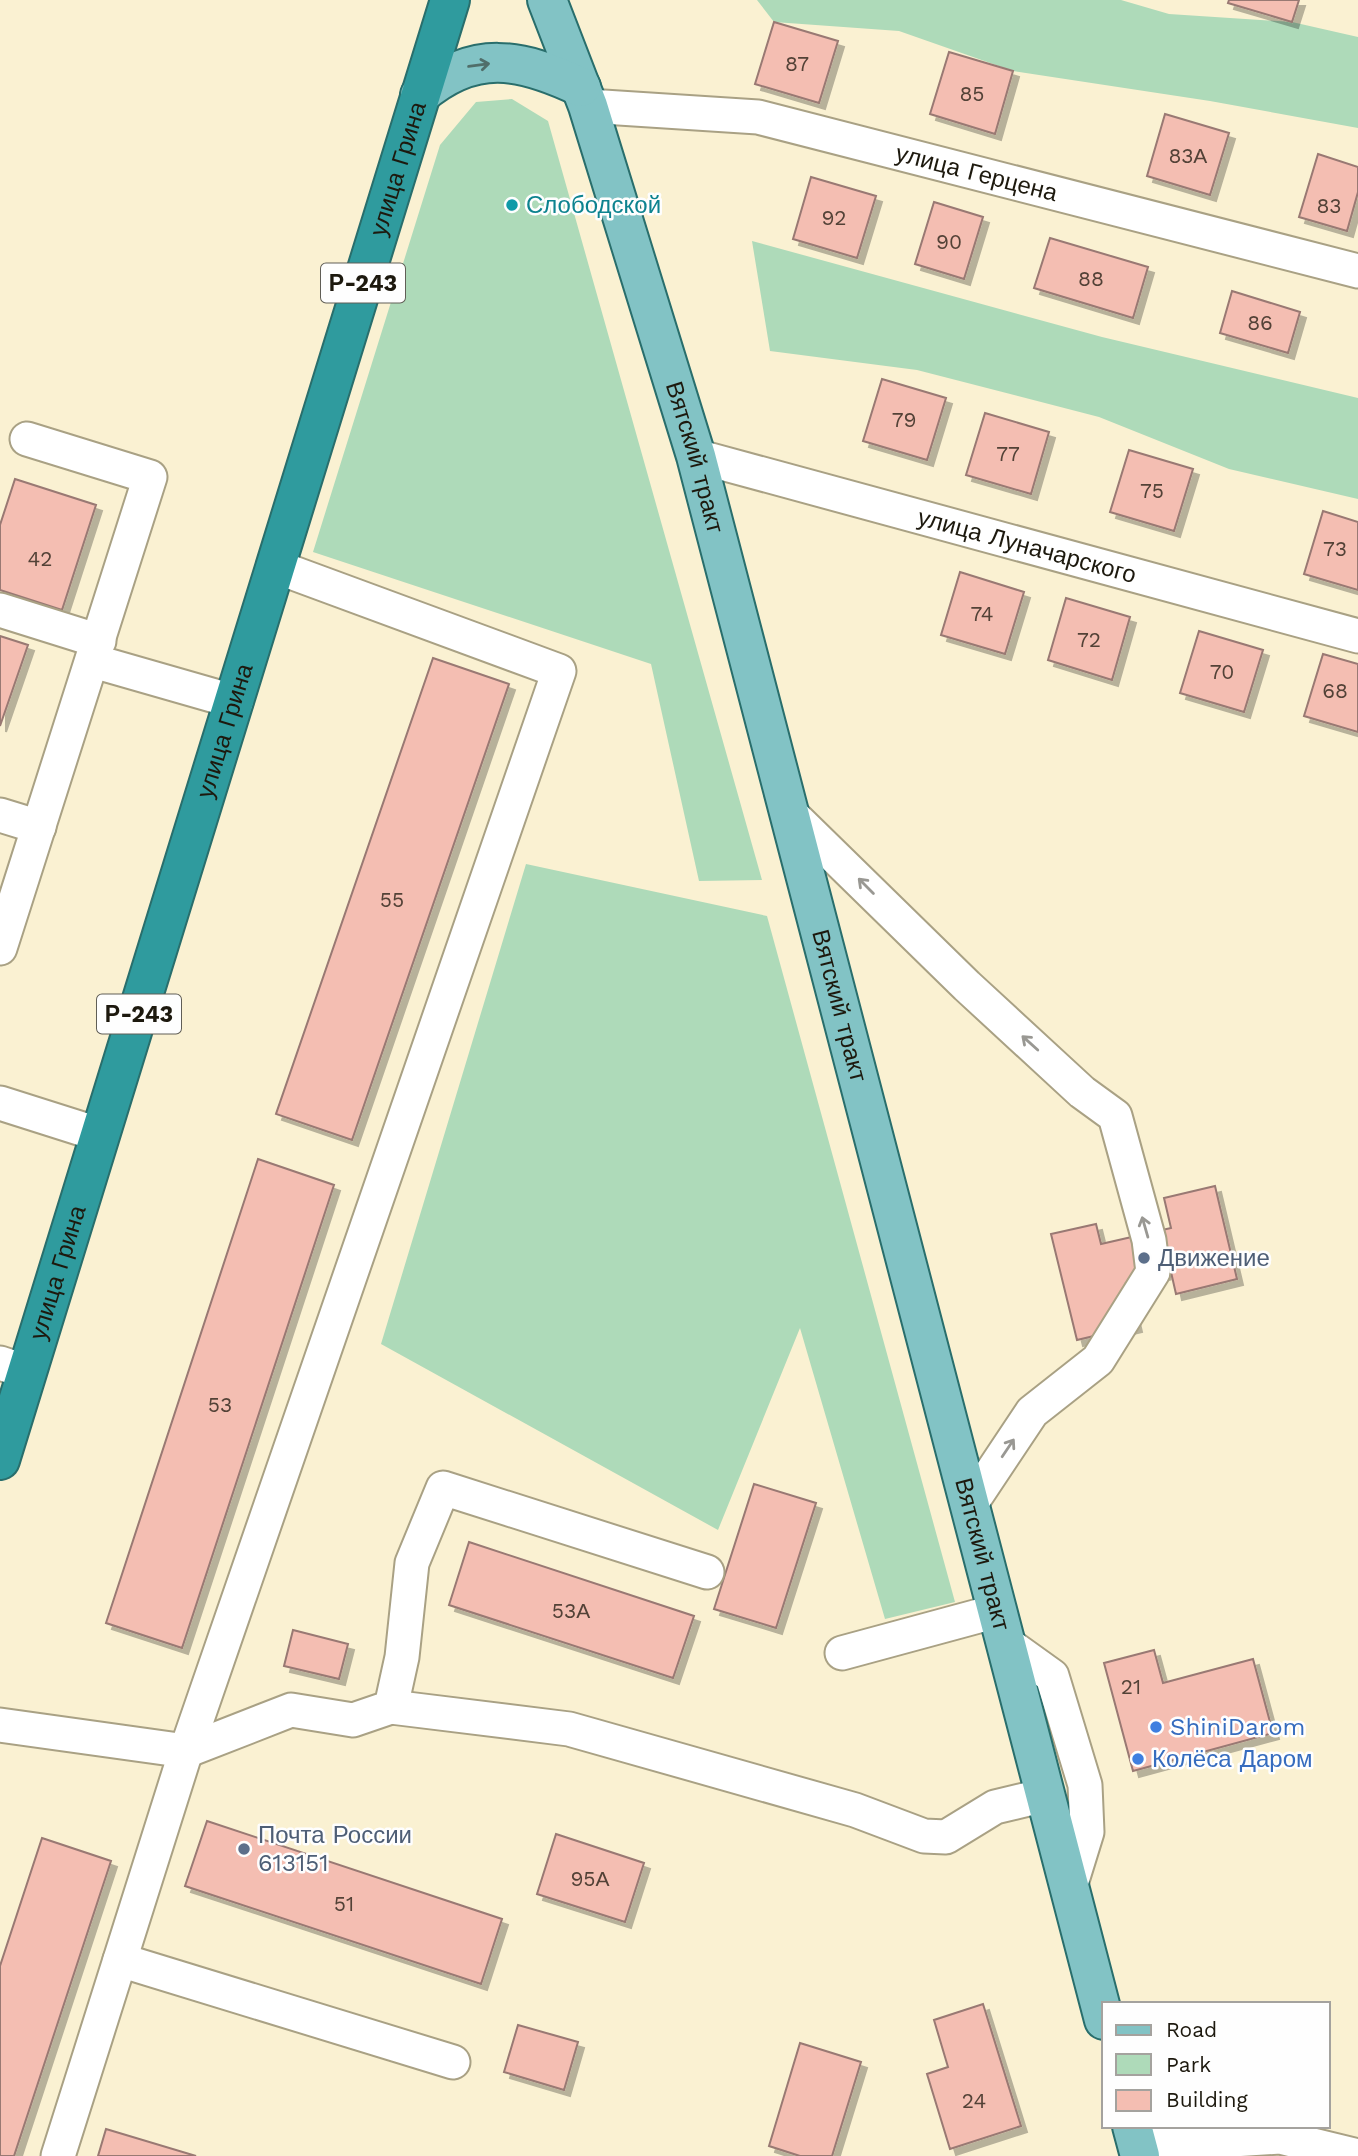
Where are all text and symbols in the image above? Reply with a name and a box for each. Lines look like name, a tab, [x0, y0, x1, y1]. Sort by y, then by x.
house number: 87	[785, 51, 809, 76]
one-way arrow	[467, 58, 490, 71]
house number: 85	[959, 81, 985, 106]
street label: улица Грина	[364, 98, 432, 240]
street label: улица Герцена	[893, 139, 1061, 207]
house number: 83А	[1169, 143, 1207, 168]
place label: Слободской	[526, 191, 661, 219]
house number: 83	[1317, 193, 1341, 218]
marker: Слободской	[504, 197, 520, 213]
house number: 92	[821, 205, 847, 230]
house number: 90	[936, 229, 962, 254]
road number: Р-243	[321, 264, 405, 302]
house number: 88	[1078, 266, 1104, 291]
house number: 86	[1247, 310, 1273, 335]
street label: Вятский тракт	[660, 378, 730, 536]
house number: 79	[892, 407, 916, 432]
house number: 77	[996, 441, 1020, 466]
house number: 75	[1140, 478, 1164, 503]
street label: улица Луначарского	[915, 503, 1139, 589]
house number: 73	[1323, 536, 1347, 561]
house number: 42	[27, 546, 53, 571]
house number: 74	[970, 601, 994, 626]
house number: 72	[1077, 627, 1101, 652]
house number: 70	[1210, 659, 1234, 684]
street label: улица Грина	[191, 660, 259, 802]
house number: 68	[1322, 678, 1348, 703]
one-way arrow	[857, 877, 874, 894]
house number: 55	[380, 887, 404, 912]
street label: Вятский тракт	[806, 926, 873, 1085]
road number: Р-243	[97, 995, 181, 1034]
one-way arrow	[1021, 1035, 1039, 1051]
street label: улица Грина	[24, 1201, 92, 1343]
one-way arrow	[1138, 1217, 1151, 1239]
place label: Движение	[1158, 1244, 1270, 1272]
marker: Движение	[1136, 1250, 1152, 1266]
house number: 53	[208, 1392, 232, 1417]
one-way arrow	[1001, 1439, 1015, 1458]
street label: Вятский тракт	[949, 1475, 1016, 1634]
house number: 53А	[552, 1598, 590, 1623]
house number: 21	[1121, 1674, 1141, 1699]
place label: ShiniDarom	[1170, 1713, 1305, 1741]
marker: ShiniDarom	[1148, 1719, 1164, 1735]
place label: Колёса Даром	[1152, 1745, 1312, 1773]
marker: Колёса Даром	[1130, 1751, 1146, 1767]
place label: Почта России 613151	[258, 1821, 412, 1877]
marker: Почта России 613151	[236, 1841, 252, 1857]
house number: 95А	[570, 1866, 610, 1891]
house number: 51	[334, 1891, 354, 1916]
legend	[1102, 2002, 1330, 2128]
text: Road	[1166, 2017, 1217, 2042]
text: Park	[1166, 2052, 1211, 2077]
text: Building	[1166, 2087, 1248, 2112]
house number: 24	[962, 2088, 986, 2113]

